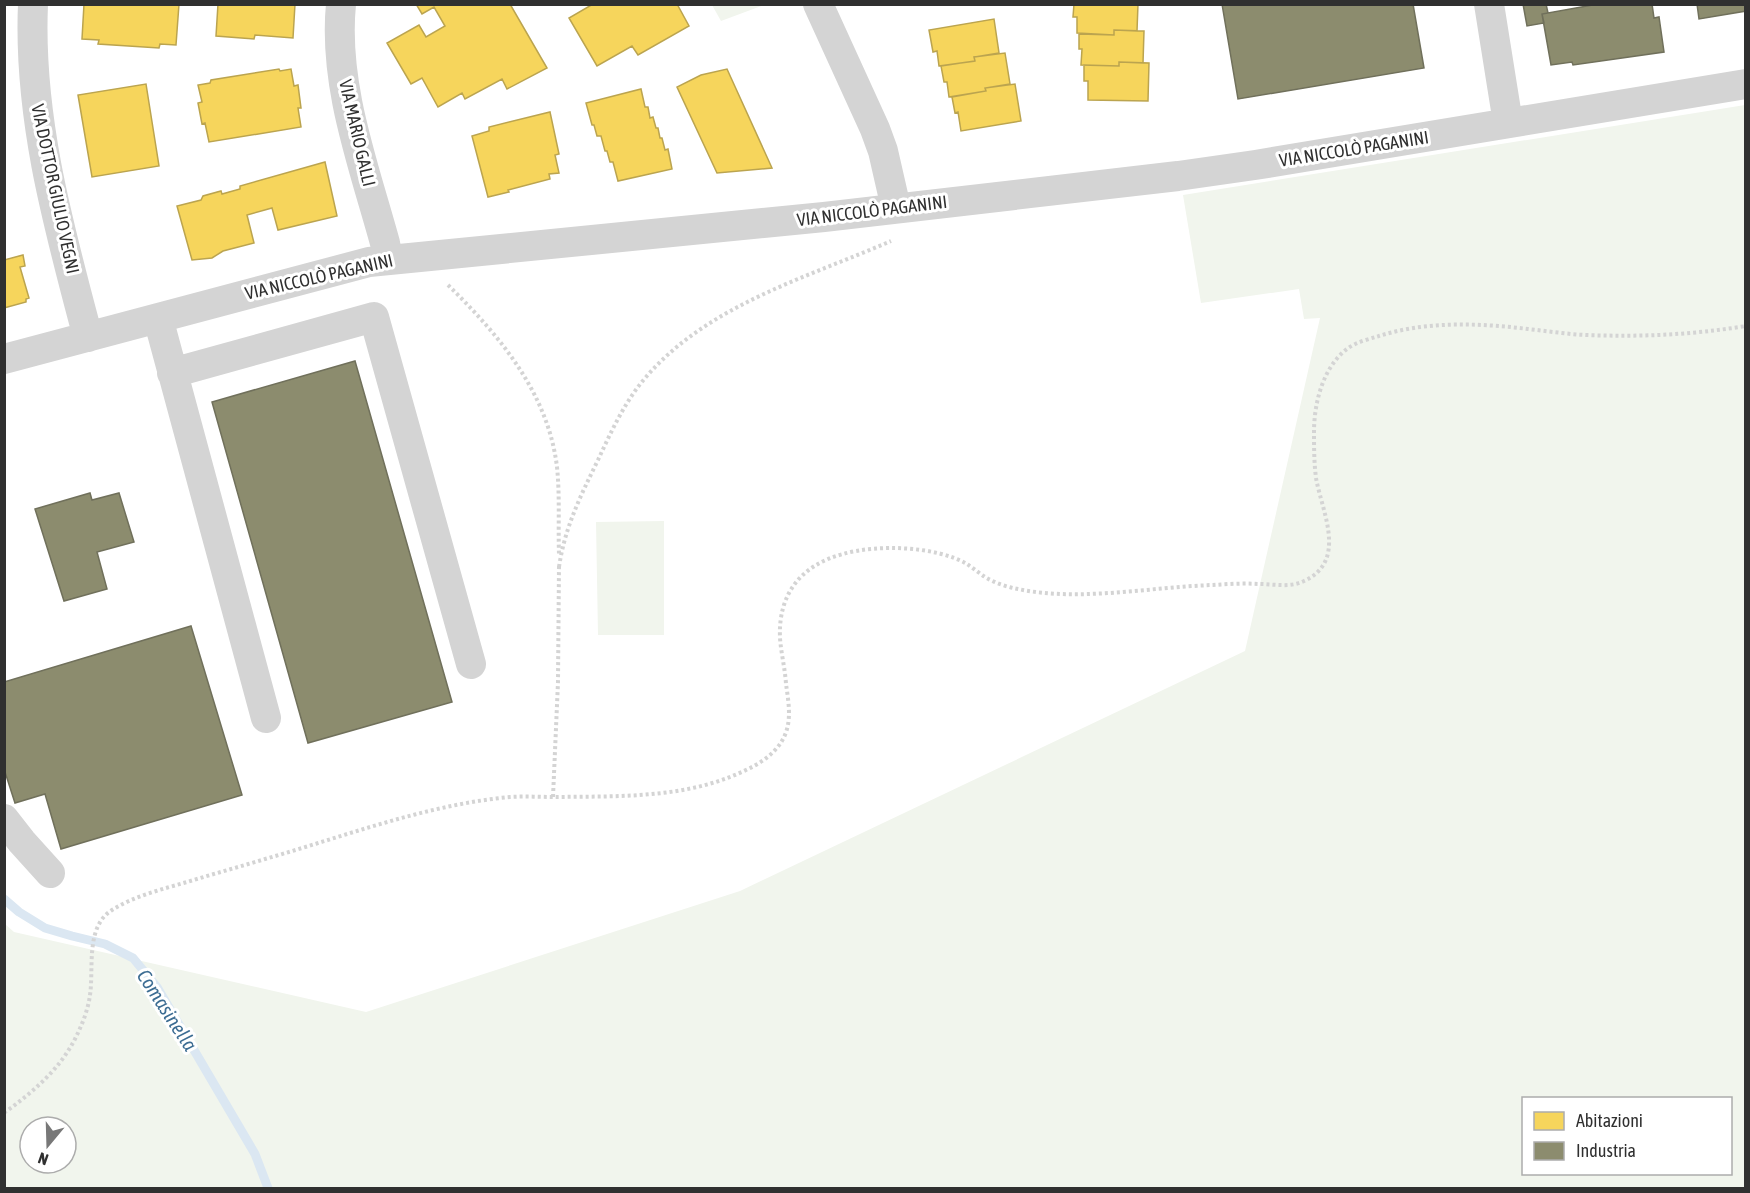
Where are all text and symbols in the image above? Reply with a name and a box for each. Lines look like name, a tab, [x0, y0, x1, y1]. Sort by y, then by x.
street label: VIA MARIO GALLI	[335, 77, 380, 188]
street label: VIA DOTTOR GIULIO VEGNI	[27, 102, 84, 276]
street label: VIA NICCOLÒ PAGANINI	[1278, 126, 1430, 171]
street label: VIA NICCOLÒ PAGANINI	[796, 191, 948, 230]
street label: VIA NICCOLÒ PAGANINI	[243, 249, 395, 304]
water label: Comasinella	[133, 965, 202, 1055]
legend	[1522, 1097, 1732, 1175]
text: Abitazioni	[1576, 1110, 1643, 1131]
north arrow	[18, 1115, 78, 1175]
text: Industria	[1576, 1140, 1636, 1161]
text: N	[36, 1149, 51, 1169]

